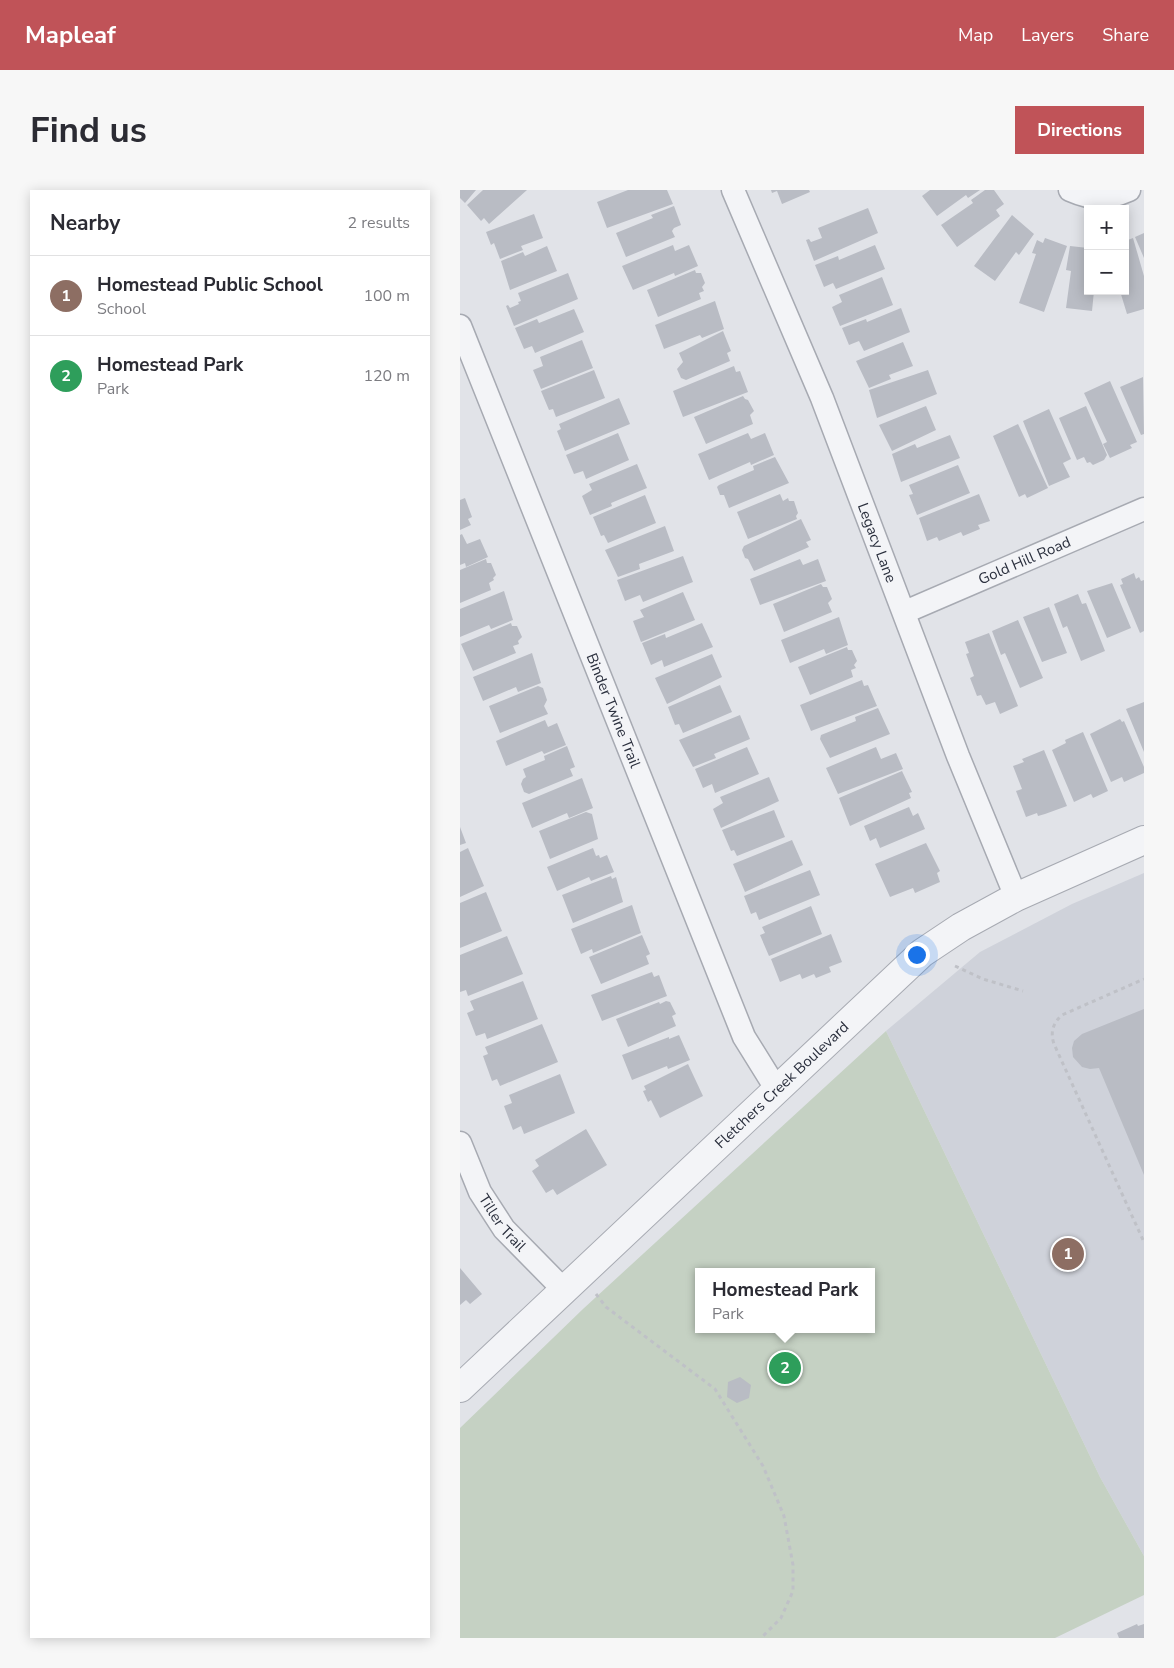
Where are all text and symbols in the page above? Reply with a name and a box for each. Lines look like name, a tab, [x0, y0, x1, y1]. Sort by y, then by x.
text: Mapleaf	[25, 19, 116, 51]
text: Map	[958, 23, 993, 47]
text: Layers	[1021, 23, 1074, 47]
text: Share	[1102, 23, 1149, 47]
button: Directions	[1015, 106, 1144, 154]
text: Find us	[30, 107, 147, 154]
map controls	[1084, 205, 1129, 295]
button: +	[1084, 205, 1129, 250]
text: Nearby	[50, 209, 120, 237]
text: 2 results	[348, 212, 410, 234]
button: −	[1084, 250, 1129, 295]
text: Homestead Public School	[97, 272, 323, 298]
text: 1	[61, 285, 71, 307]
text: 100 m	[363, 285, 410, 307]
text: School	[97, 298, 146, 320]
text: Homestead Park	[97, 352, 243, 378]
text: 2	[61, 365, 71, 387]
text: 120 m	[363, 365, 410, 387]
text: Park	[97, 378, 129, 400]
street label: Legacy Lane	[853, 500, 901, 586]
street label: Gold Hill Road	[975, 532, 1074, 589]
street label: Binder Twine Trail	[582, 650, 646, 771]
your location	[904, 942, 930, 968]
street label: Fletchers Creek Boulevard	[710, 1017, 853, 1153]
street label: Tiller Trail	[474, 1190, 531, 1256]
pin: 1	[1052, 1235, 1084, 1273]
popup	[695, 1268, 875, 1333]
text: Homestead Park	[712, 1277, 858, 1303]
text: Park	[712, 1303, 744, 1325]
pin: 2	[769, 1349, 801, 1387]

